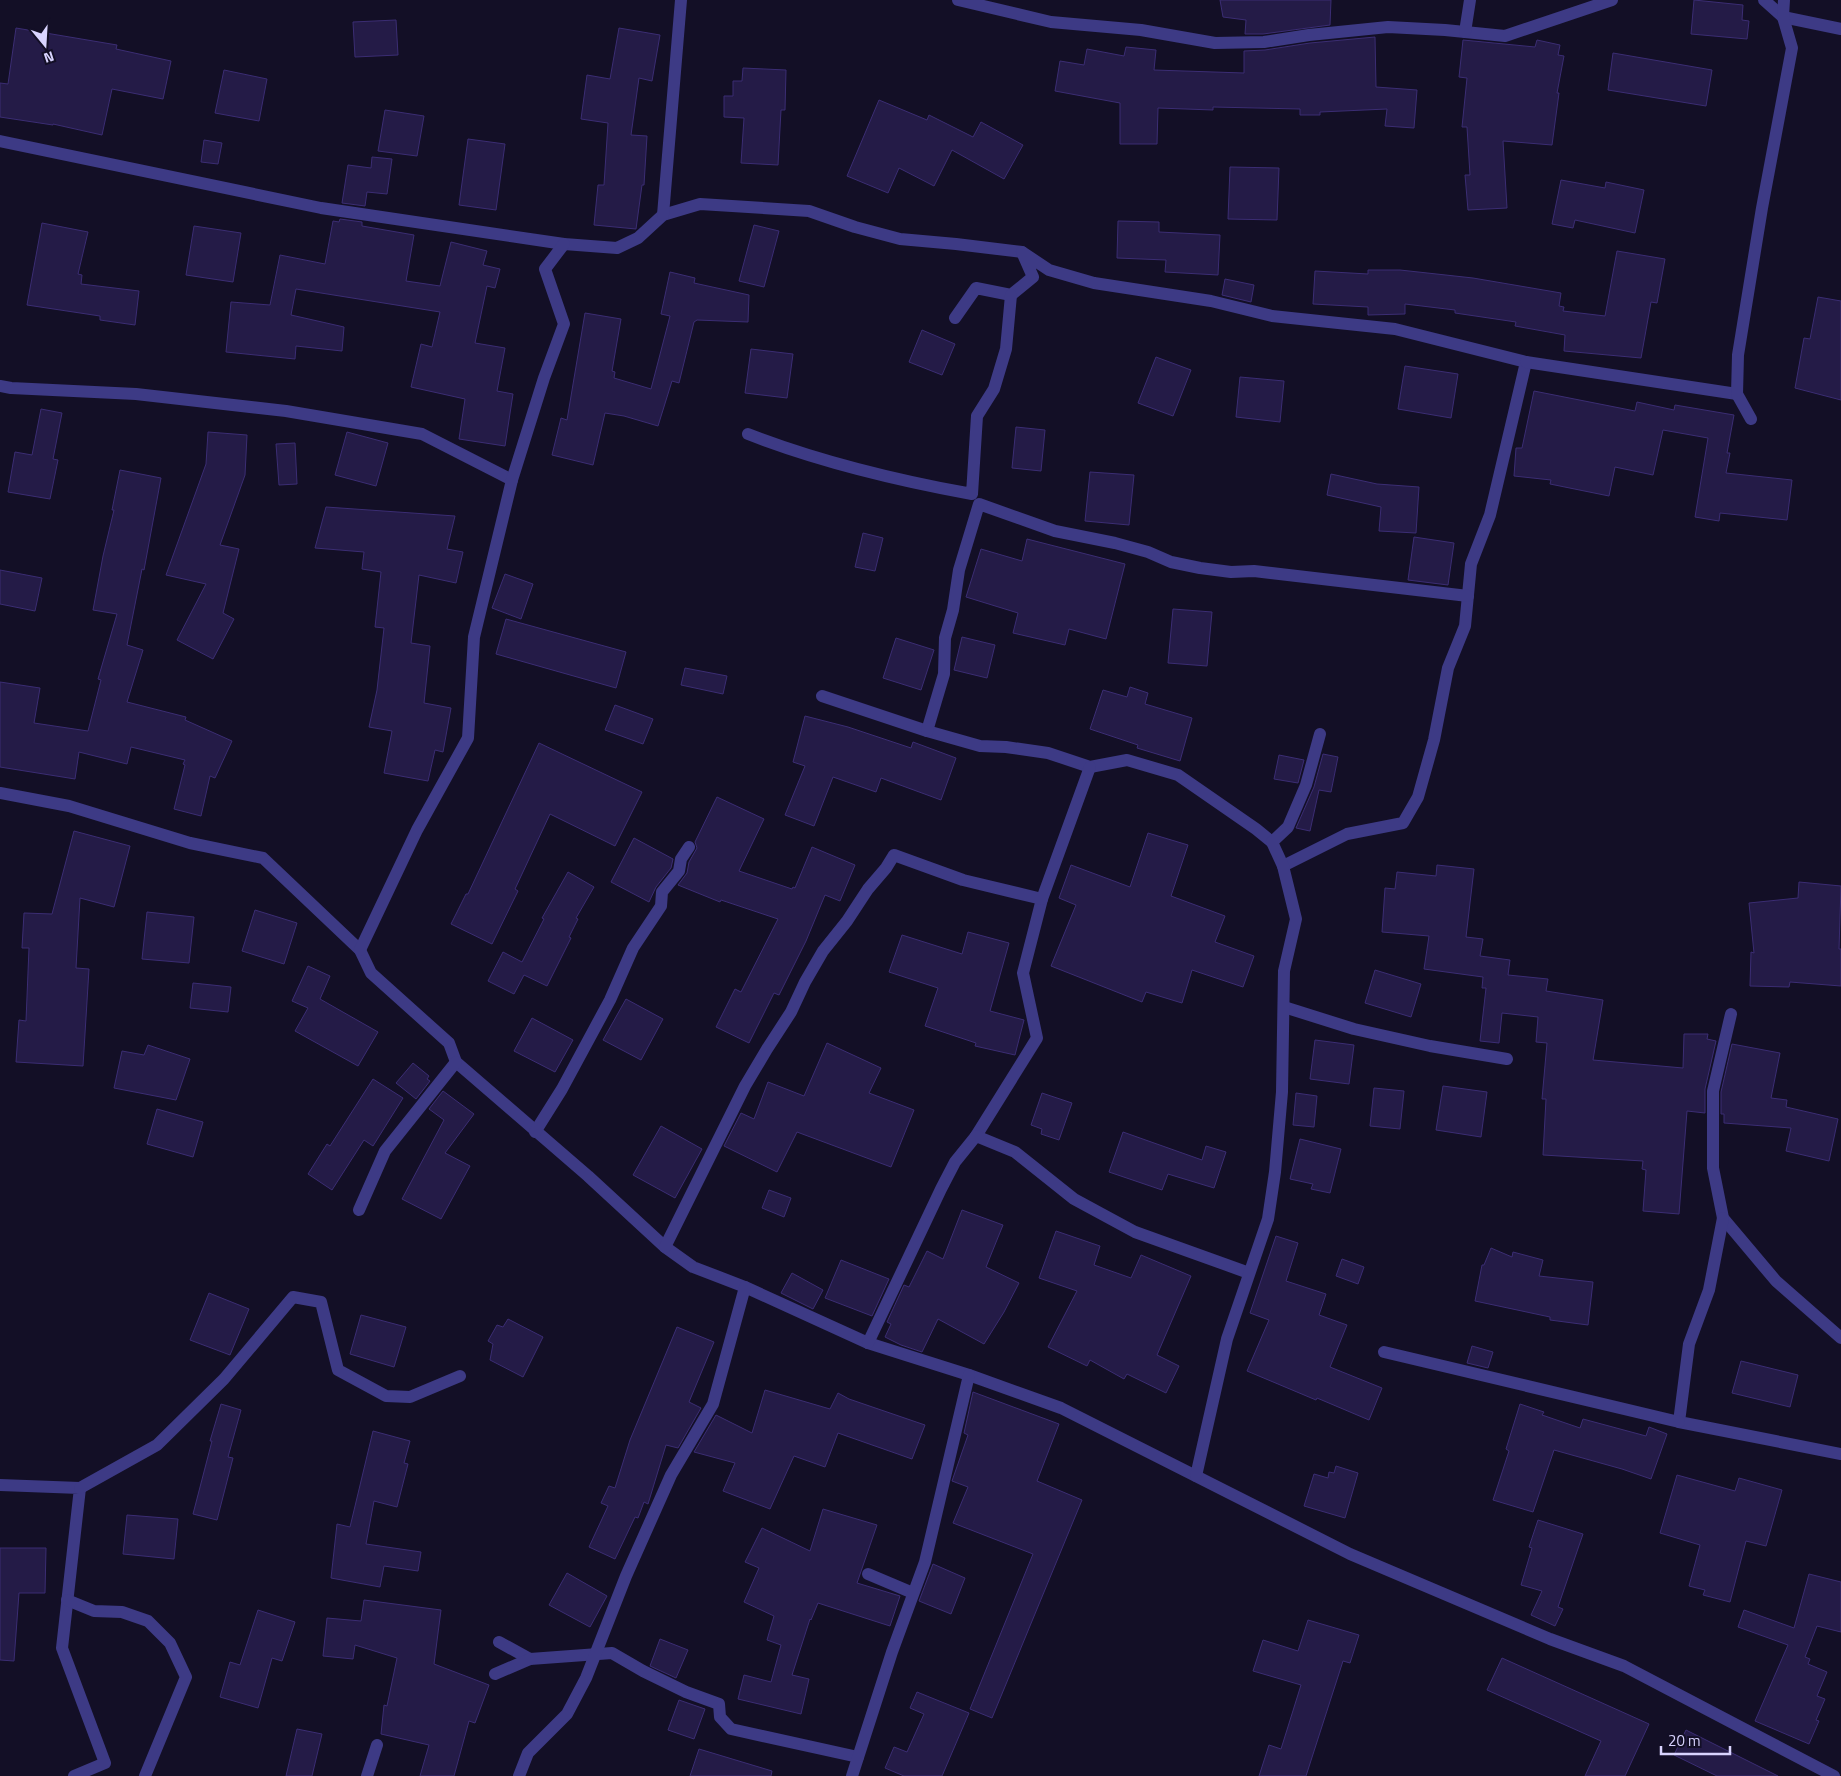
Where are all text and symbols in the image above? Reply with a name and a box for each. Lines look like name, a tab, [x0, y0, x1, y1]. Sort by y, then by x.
north arrow	[20, 20, 70, 70]
text: N	[41, 46, 57, 69]
scale bar	[1661, 1724, 1730, 1756]
text: 20 m	[1668, 1729, 1701, 1752]

